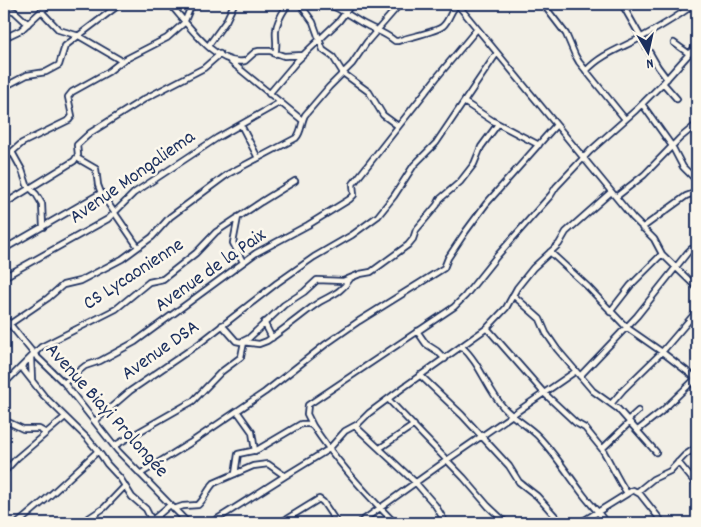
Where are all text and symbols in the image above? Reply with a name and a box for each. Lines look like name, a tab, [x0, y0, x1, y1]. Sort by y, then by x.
north arrow	[624, 28, 674, 78]
text: N	[645, 52, 655, 73]
street label: Avenue Mongaliema	[64, 124, 202, 232]
street label: Avenue de la Paix	[150, 222, 273, 320]
street label: CS Lycaonienne	[78, 232, 190, 318]
street label: Avenue DSA	[116, 314, 206, 388]
street label: Avenue Biayi Prolongée	[38, 337, 174, 485]

